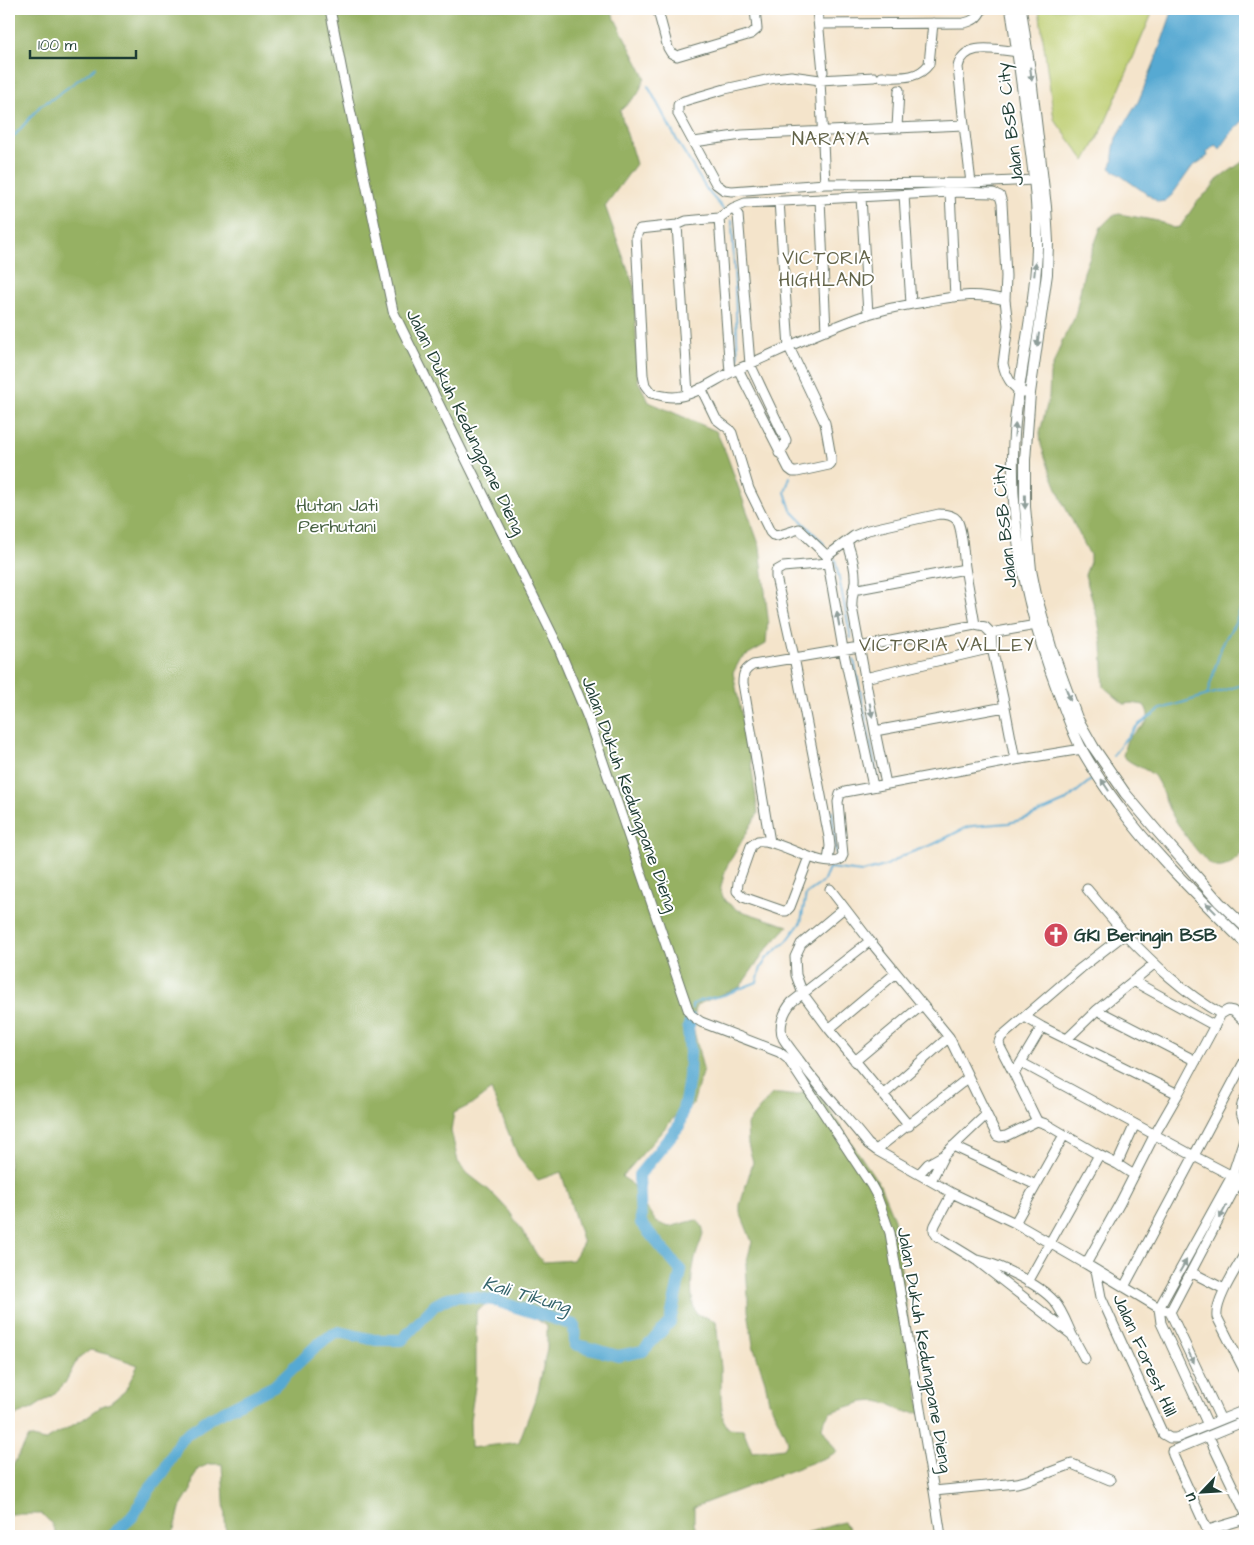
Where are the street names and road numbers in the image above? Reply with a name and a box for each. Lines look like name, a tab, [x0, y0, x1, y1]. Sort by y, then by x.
street label: Jalan BSB City	[991, 61, 1031, 187]
street label: Jalan Dukuh Kedungpane Dieng	[399, 305, 531, 540]
street label: Jalan BSB City	[986, 463, 1024, 589]
street label: Jalan Dukuh Kedungpane Dieng	[574, 673, 684, 916]
street label: Jalan Dukuh Kedungpane Dieng	[890, 1225, 958, 1475]
street label: Jalan Forest Hill	[1106, 1290, 1183, 1421]

